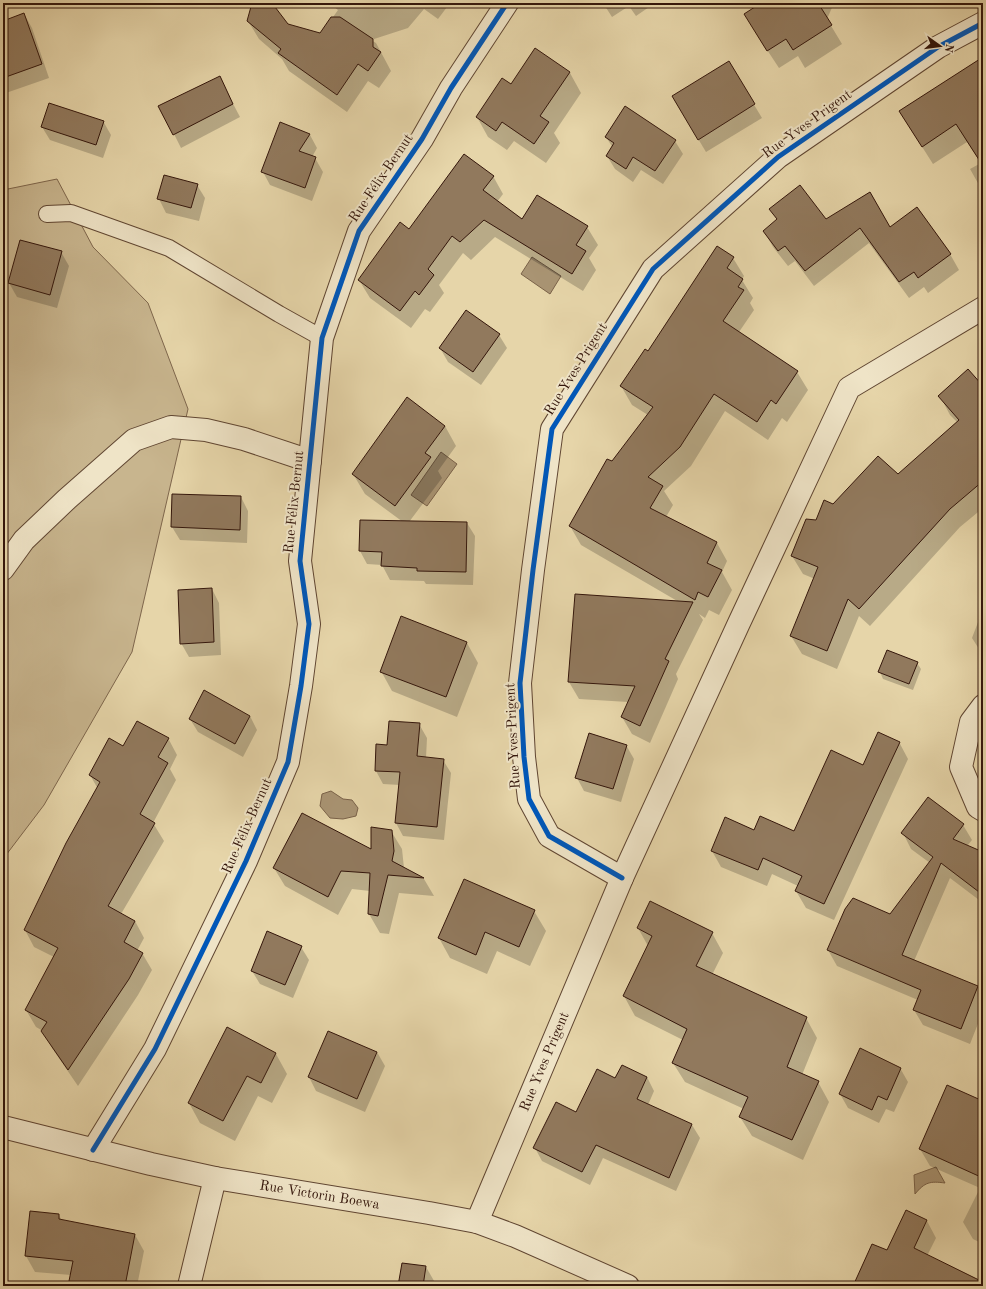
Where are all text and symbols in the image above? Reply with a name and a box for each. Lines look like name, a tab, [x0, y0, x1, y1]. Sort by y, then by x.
north arrow	[920, 26, 960, 66]
text: N	[942, 43, 955, 54]
street label: Rue Yves Prigent	[760, 87, 854, 161]
street label: Rue Félix Bernut	[346, 131, 416, 225]
street label: Rue Yves Prigent	[542, 320, 610, 418]
street label: Rue Félix Bernut	[282, 450, 306, 554]
street label: Rue Yves Prigent	[503, 682, 523, 789]
street label: Rue Félix Bernut	[220, 776, 274, 876]
street label: Rue Yves Prigent	[517, 1010, 572, 1113]
street label: Rue Victorin Boewa	[259, 1178, 381, 1212]

